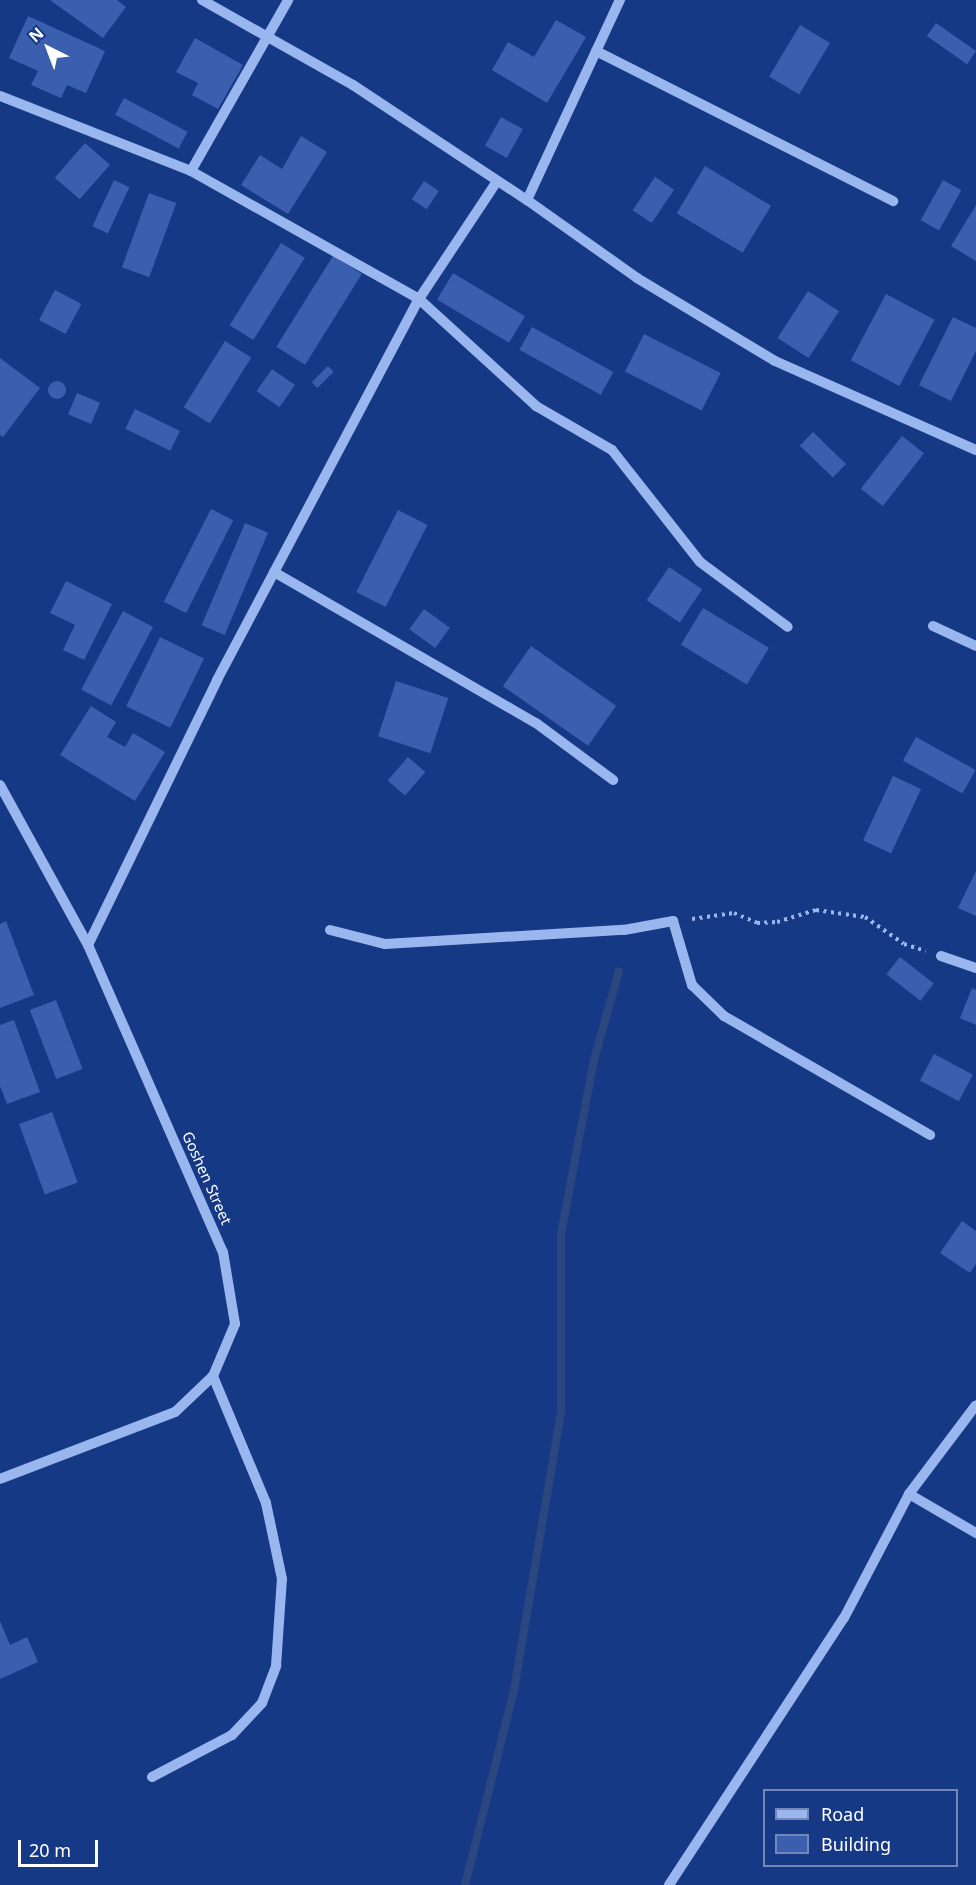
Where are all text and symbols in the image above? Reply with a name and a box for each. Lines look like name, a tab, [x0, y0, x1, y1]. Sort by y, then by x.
north arrow	[18, 18, 78, 78]
text: N	[24, 22, 48, 47]
street label: Goshen Street	[178, 1129, 236, 1227]
legend	[763, 1789, 958, 1867]
text: Road	[821, 1802, 864, 1826]
scale bar	[21, 1828, 100, 1866]
text: Building	[821, 1832, 891, 1856]
text: 20 m	[29, 1838, 71, 1862]

